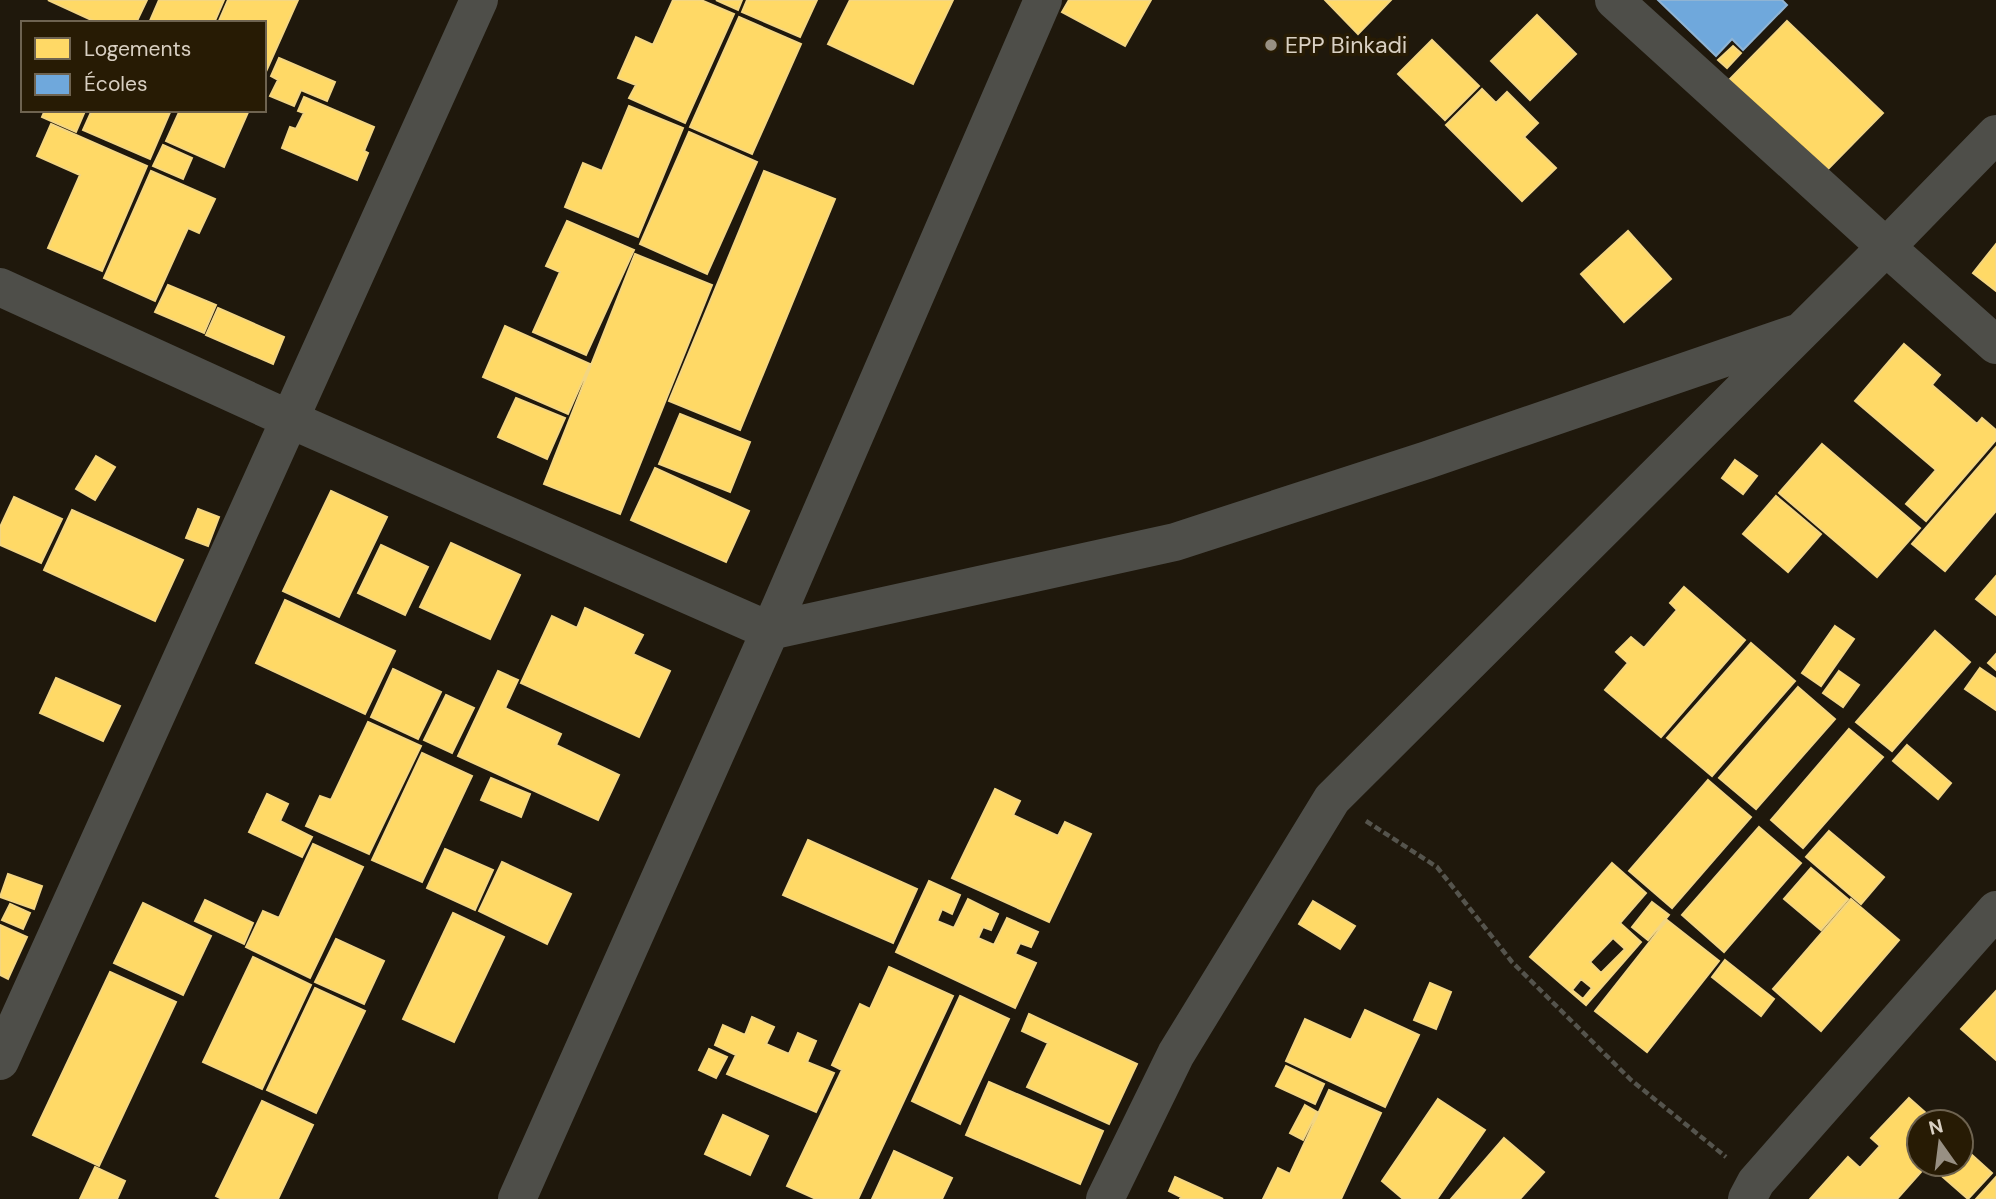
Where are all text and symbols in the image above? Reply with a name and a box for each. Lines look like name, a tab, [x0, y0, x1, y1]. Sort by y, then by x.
legend	[21, 21, 266, 112]
place label: EPP Binkadi	[1285, 30, 1407, 60]
text: Logements	[84, 35, 191, 63]
marker: EPP Binkadi	[1263, 37, 1279, 53]
text: Écoles	[84, 70, 147, 98]
north arrow	[1905, 1108, 1975, 1178]
text: N	[1926, 1113, 1946, 1141]

